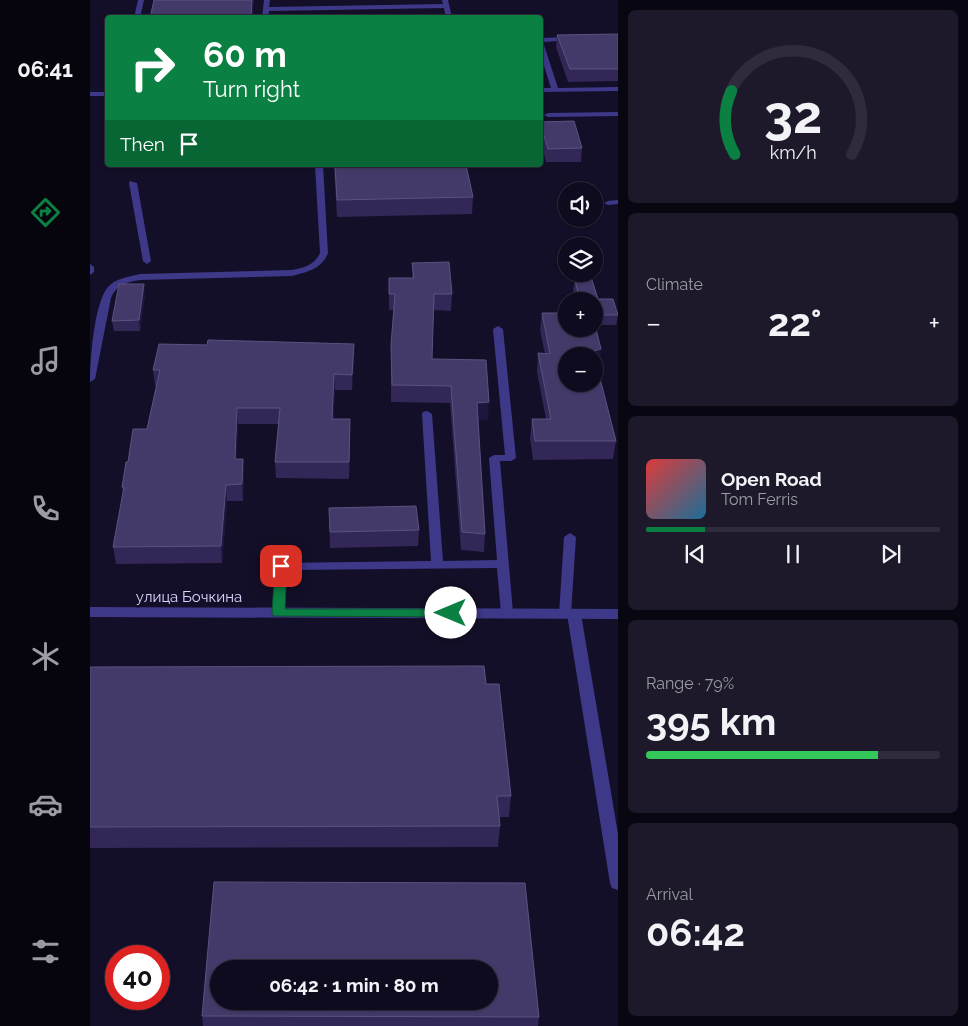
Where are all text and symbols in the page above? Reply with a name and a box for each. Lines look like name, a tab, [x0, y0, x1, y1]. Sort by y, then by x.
text: 60 m	[203, 34, 287, 75]
icon: right	[120, 35, 185, 100]
text: 06:41	[17, 56, 73, 82]
text: Turn right	[203, 76, 300, 102]
text: 32	[764, 84, 822, 145]
icon: arrive	[175, 130, 203, 158]
text: Then	[120, 133, 165, 155]
text: km/h	[769, 142, 817, 163]
map controls	[558, 182, 603, 392]
button: sound	[558, 182, 603, 227]
icon: directions	[28, 195, 63, 230]
button: layers	[558, 237, 603, 282]
text: Climate	[646, 275, 703, 294]
button: +	[558, 292, 603, 337]
text: 22°	[768, 300, 821, 345]
text: −	[646, 307, 661, 340]
text: +	[928, 307, 940, 340]
icon: music	[28, 343, 63, 378]
button: −	[558, 347, 603, 392]
text: Open Road	[721, 468, 822, 490]
text: Tom Ferris	[721, 490, 798, 509]
icon: phone	[28, 491, 63, 526]
icon: previous	[681, 540, 709, 568]
icon: pause	[779, 540, 807, 568]
icon: next	[877, 540, 905, 568]
pin	[260, 545, 302, 587]
icon: arrive	[267, 552, 295, 580]
position arrow	[424, 586, 476, 638]
street label: улица Бочкина	[136, 588, 242, 606]
icon: climate	[28, 639, 63, 674]
text: Range · 79%	[646, 674, 734, 693]
text: 395 km	[646, 699, 776, 744]
icon: car	[28, 787, 63, 822]
text: Arrival	[646, 885, 693, 904]
text: 06:42	[646, 910, 745, 955]
icon: filters	[28, 934, 63, 969]
speed limit sign: 40	[105, 945, 170, 1010]
text: 06:42 · 1 min · 80 m	[269, 974, 439, 996]

